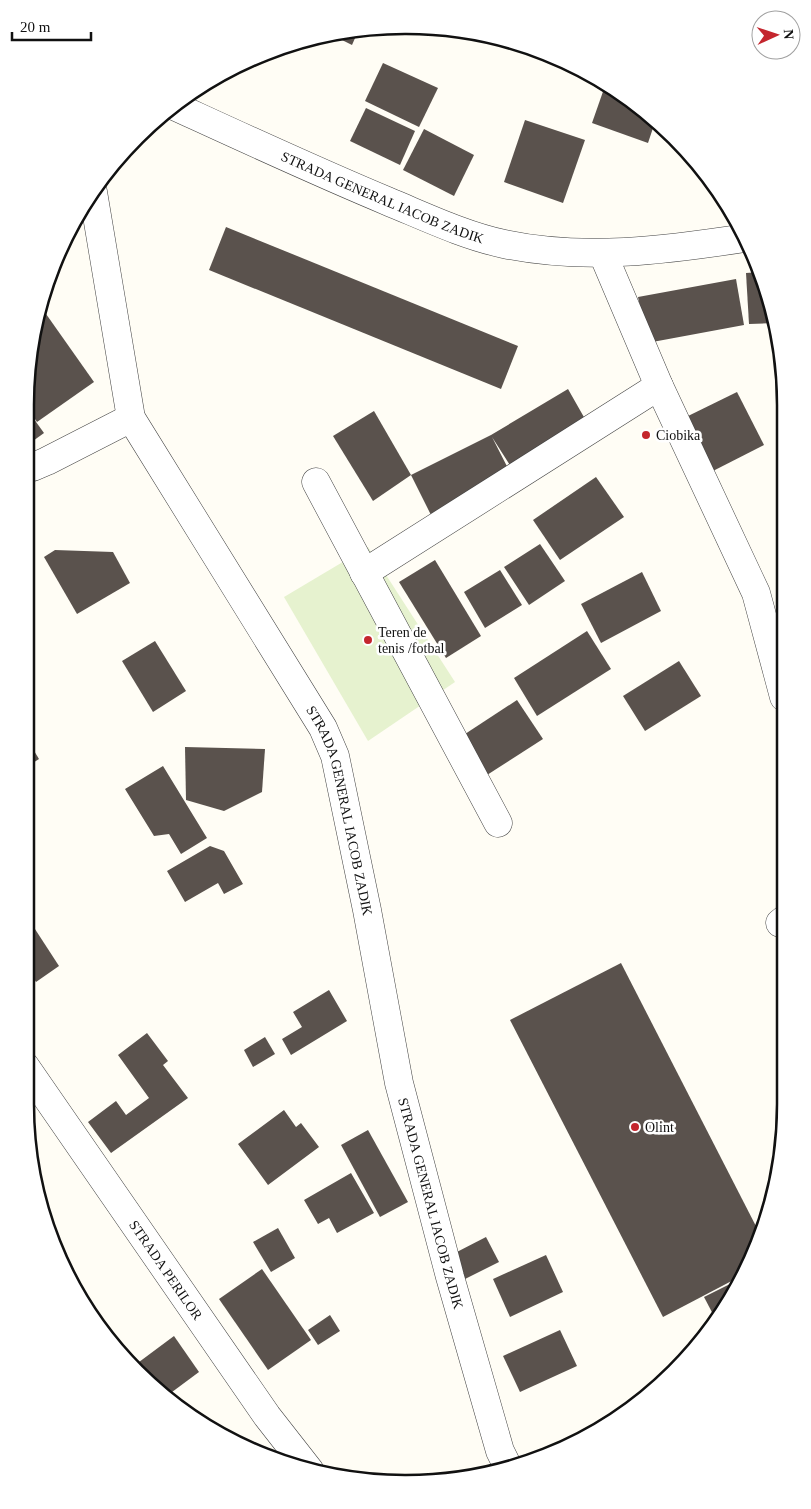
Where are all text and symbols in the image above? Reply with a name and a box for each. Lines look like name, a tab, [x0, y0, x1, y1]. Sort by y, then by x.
scale bar	[12, 10, 91, 42]
north arrow	[751, 10, 801, 60]
text: 20 m	[20, 19, 51, 35]
text: N	[781, 29, 796, 40]
street label: STRADA GENERAL IACOB ZADIK	[279, 148, 486, 246]
place label: Ciobika	[656, 428, 701, 443]
marker: Ciobika	[640, 429, 652, 441]
place label: Teren de tenis /fotbal	[378, 625, 445, 656]
marker: Teren de tenis /fotbal	[362, 634, 374, 646]
street label: STRADA GENERAL IACOB ZADIK	[304, 703, 375, 917]
street label: STRADA GENERAL IACOB ZADIK	[396, 1096, 466, 1311]
place label: Olint	[645, 1120, 674, 1135]
marker: Olint	[629, 1121, 641, 1133]
street label: STRADA PERILOR	[127, 1218, 206, 1323]

